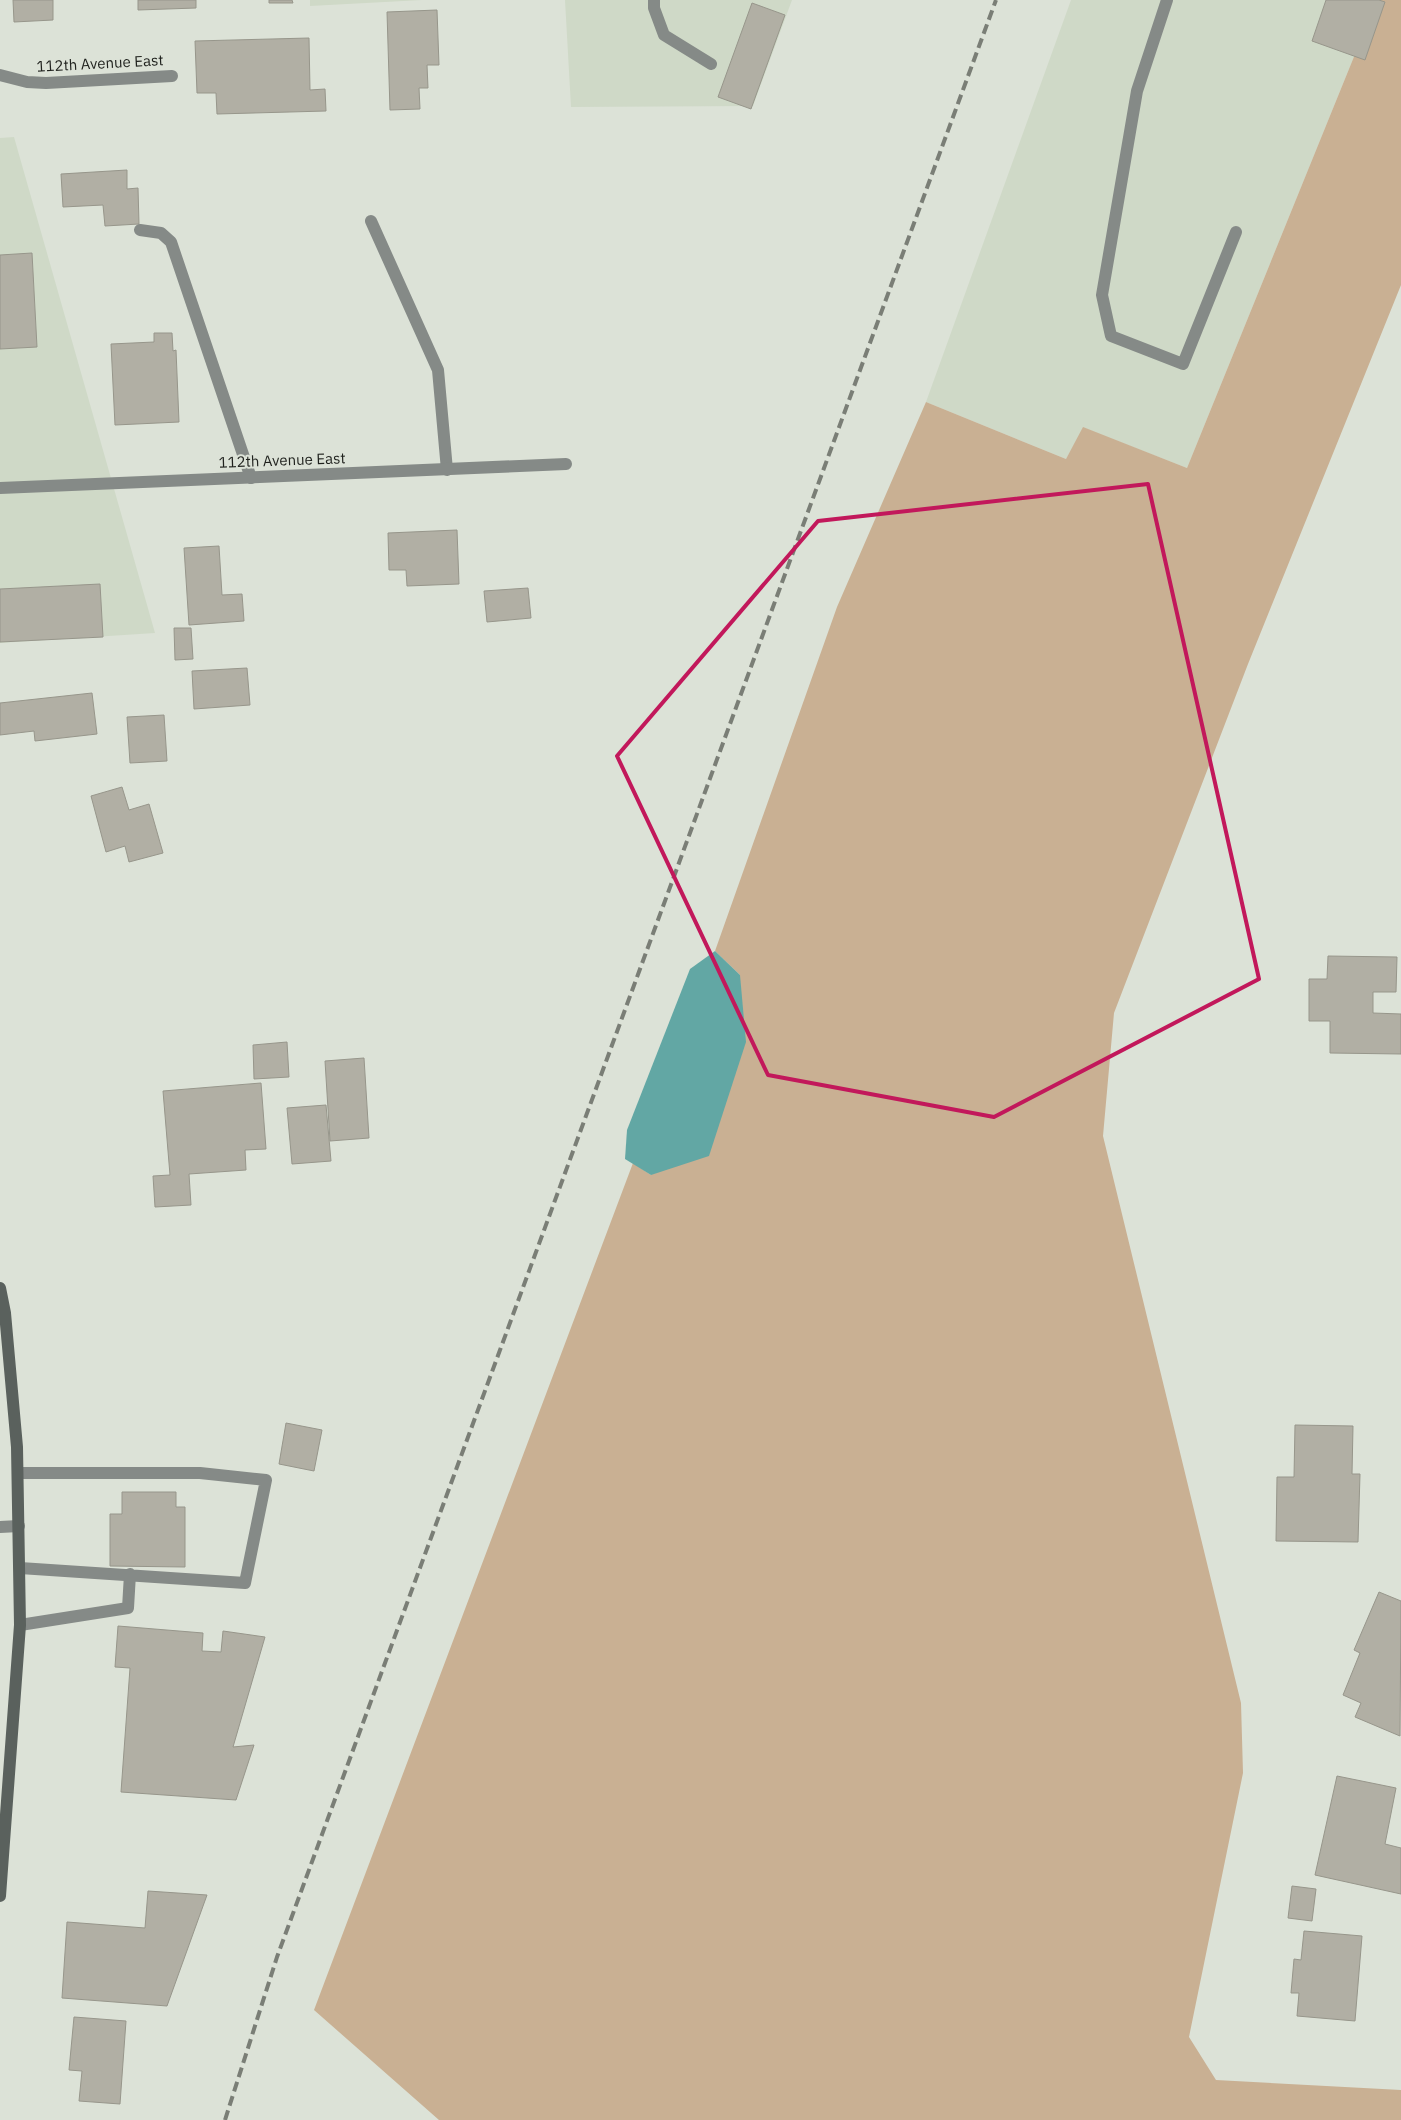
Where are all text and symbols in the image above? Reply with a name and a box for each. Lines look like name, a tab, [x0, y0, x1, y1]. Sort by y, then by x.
street label: 112th Avenue East	[36, 50, 164, 76]
street label: 112th Avenue East	[218, 448, 346, 472]

